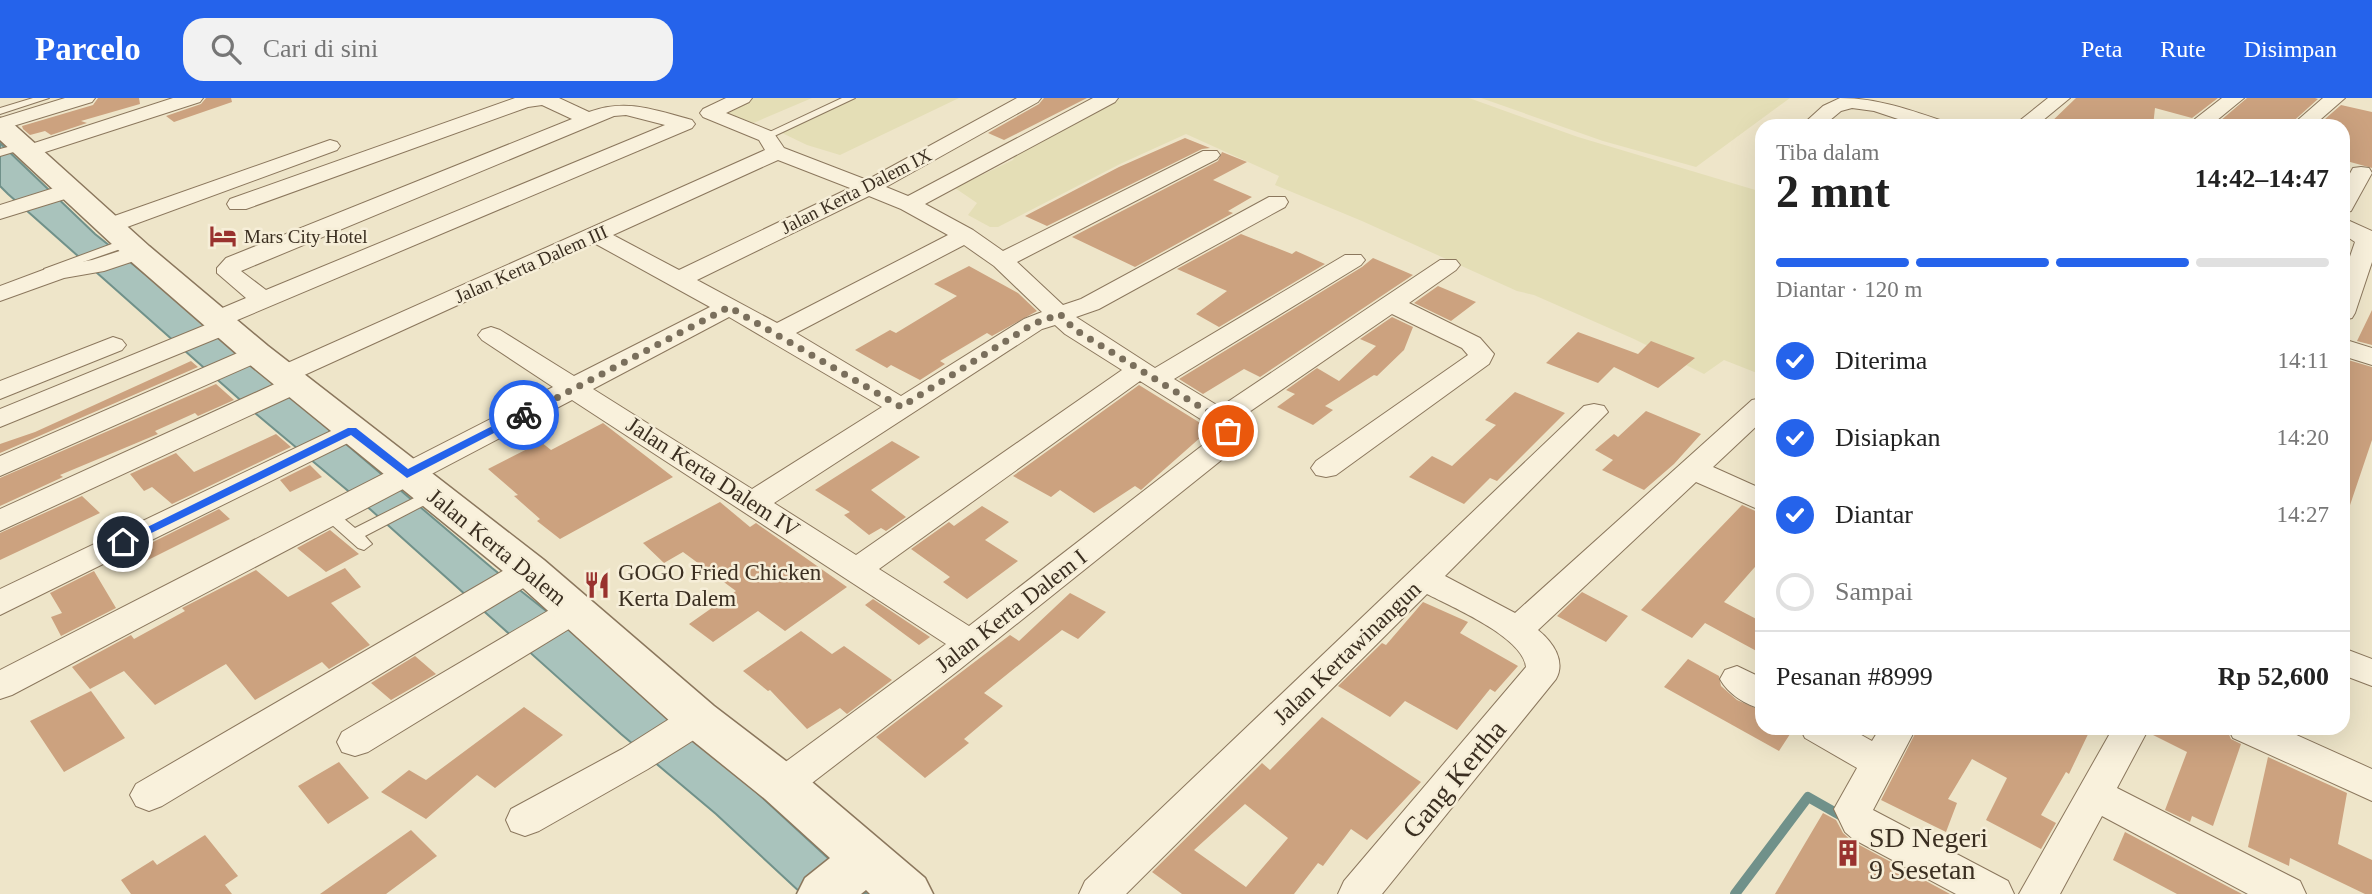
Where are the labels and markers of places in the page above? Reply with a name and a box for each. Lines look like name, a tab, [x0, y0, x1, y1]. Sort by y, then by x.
hotel icon: Mars City Hotel	[208, 221, 238, 251]
place label: Mars City Hotel	[244, 226, 368, 247]
pin	[1198, 401, 1258, 461]
pin	[93, 512, 153, 572]
place label: GOGO Fried Chicken Kerta Dalem	[618, 560, 822, 611]
restaurant icon: GOGO Fried Chicken Kerta Dalem	[582, 570, 612, 600]
place label: SD Negeri 9 Sesetan	[1869, 822, 1988, 885]
building icon: SD Negeri 9 Sesetan	[1833, 838, 1863, 868]

